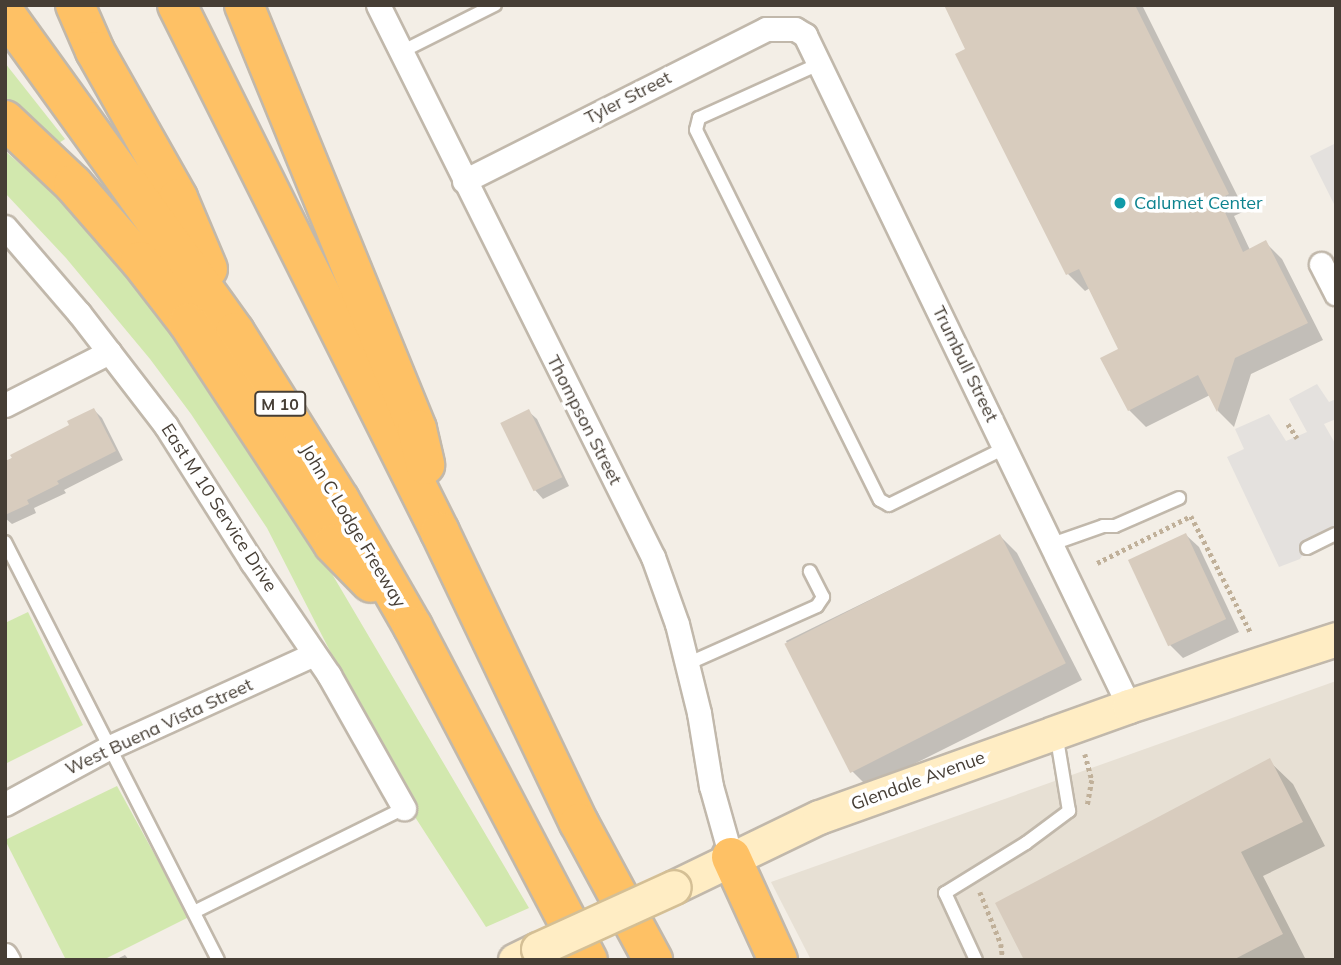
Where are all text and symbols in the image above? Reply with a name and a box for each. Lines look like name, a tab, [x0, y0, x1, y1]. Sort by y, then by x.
street label: Tyler Street	[581, 67, 675, 129]
place label: Calumet Center	[1134, 192, 1263, 214]
marker: Calumet Center	[1112, 195, 1128, 211]
street label: Trumbull Street	[928, 302, 1002, 426]
street label: Thompson Street	[542, 352, 626, 488]
road number: M 10	[254, 392, 306, 416]
street label: East M 10 Service Drive	[157, 420, 281, 596]
street label: John C Lodge Freeway	[296, 440, 410, 612]
street label: West Buena Vista Street	[62, 674, 256, 780]
street label: Glendale Avenue	[848, 747, 988, 815]

